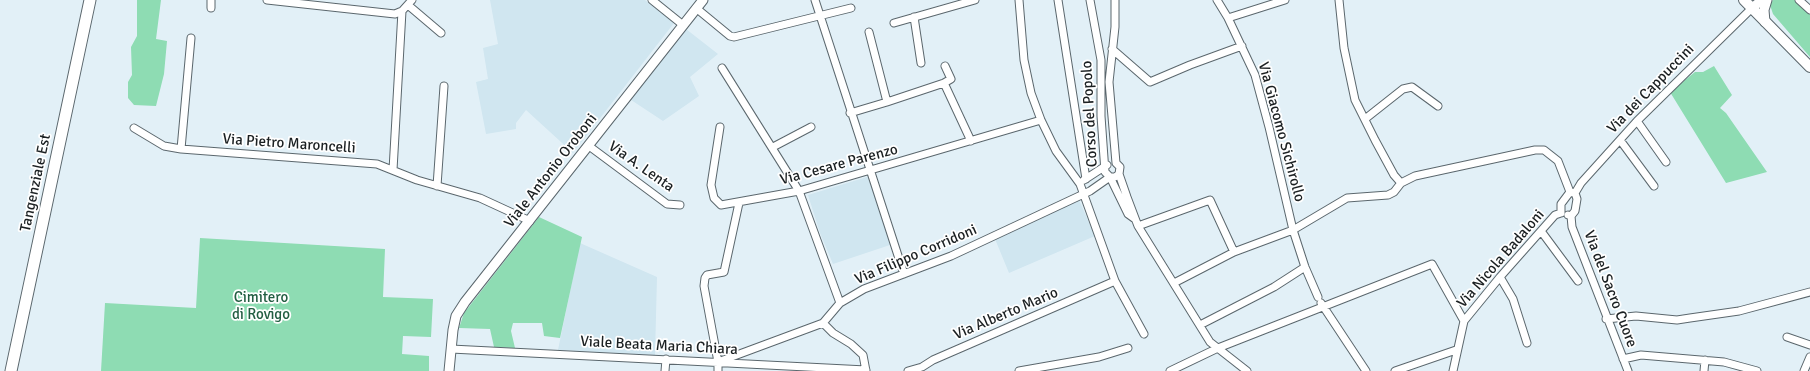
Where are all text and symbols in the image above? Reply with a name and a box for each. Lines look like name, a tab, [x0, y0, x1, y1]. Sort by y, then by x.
street label: Via dei Cappuccini	[1604, 40, 1698, 138]
street label: Corso del Popolo	[1078, 60, 1102, 168]
street label: Via Giacomo Sichirollo	[1254, 60, 1308, 204]
street label: Viale Antonio Oroboni	[501, 110, 601, 232]
street label: Via Pietro Maroncelli	[222, 130, 356, 158]
street label: Tangenziale Est	[17, 133, 55, 233]
street label: Via A. Lenta	[604, 138, 678, 196]
street label: Via Cesare Parenzo	[778, 141, 900, 189]
street label: Via Nicola Badaloni	[1453, 206, 1549, 312]
street label: Via Filippo Corridoni	[852, 221, 980, 289]
street label: Via del Sacro Cuore	[1579, 228, 1641, 350]
street label: Via Alberto Mario	[951, 284, 1061, 344]
park label: Cimitero di Rovigo	[232, 289, 290, 324]
street label: Viale Beata Maria Chiara	[580, 333, 738, 359]

